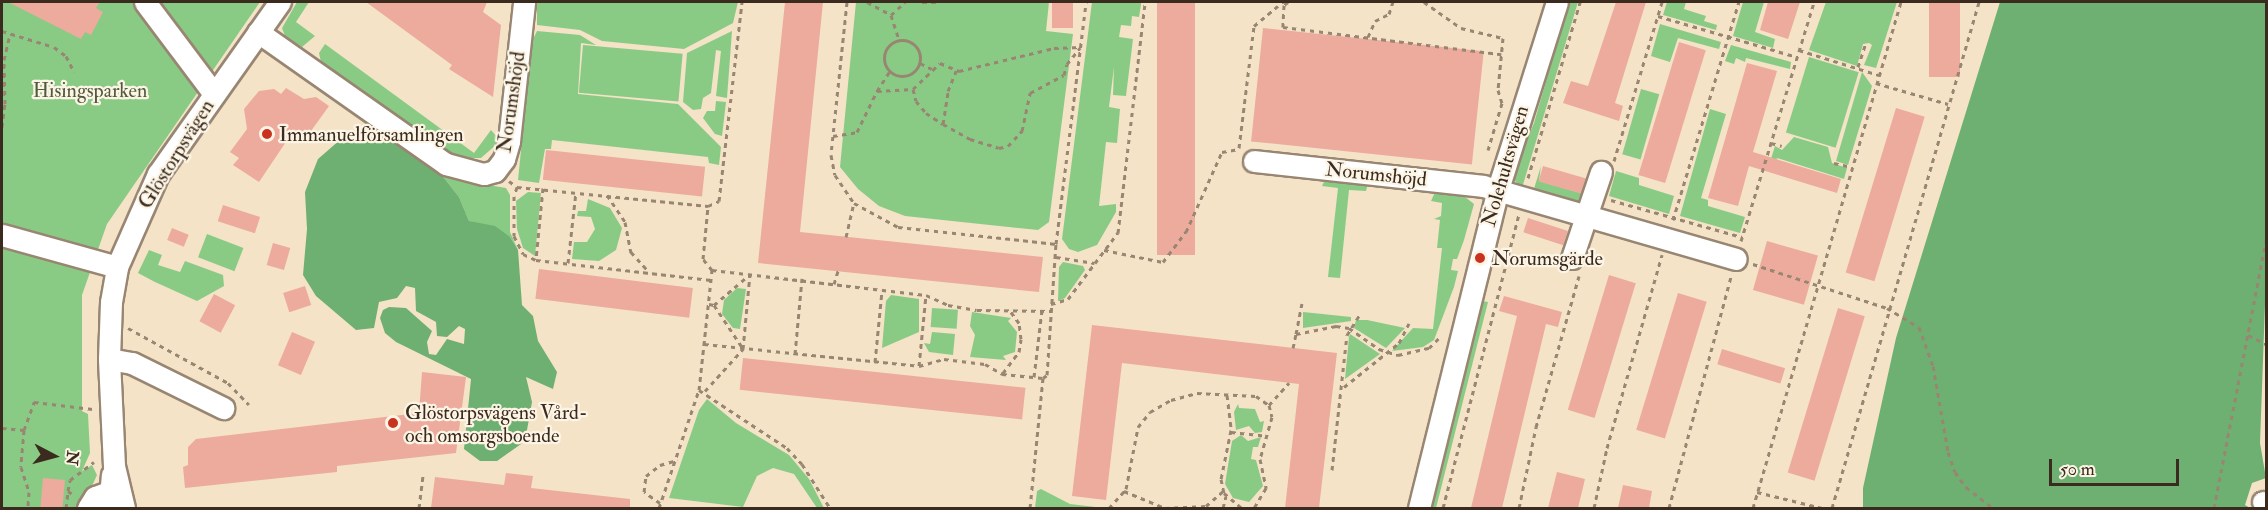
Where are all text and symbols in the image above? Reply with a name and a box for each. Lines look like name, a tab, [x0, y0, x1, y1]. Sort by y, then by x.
street label: Norumshöjd	[492, 50, 530, 154]
park label: Hisingsparken	[33, 78, 147, 102]
street label: Glöstorpsvägen	[133, 95, 219, 213]
street label: Nolehultsvägen	[1476, 103, 1534, 229]
place label: Immanuelförsamlingen	[279, 122, 464, 146]
marker: Immanuelförsamlingen	[260, 127, 274, 141]
street label: Norumshöjd	[1324, 157, 1428, 191]
place label: Norumsgärde	[1492, 246, 1603, 270]
marker: Norumsgärde	[1473, 251, 1487, 265]
place label: Glöstorpsvägens Vård- och omsorgsboende	[405, 400, 587, 447]
marker: Glöstorpsvägens Vård- och omsorgsboende	[386, 416, 400, 430]
north arrow	[24, 426, 84, 486]
scale bar	[2052, 447, 2182, 485]
text: N	[61, 450, 83, 466]
text: 50 m	[2060, 458, 2095, 481]

